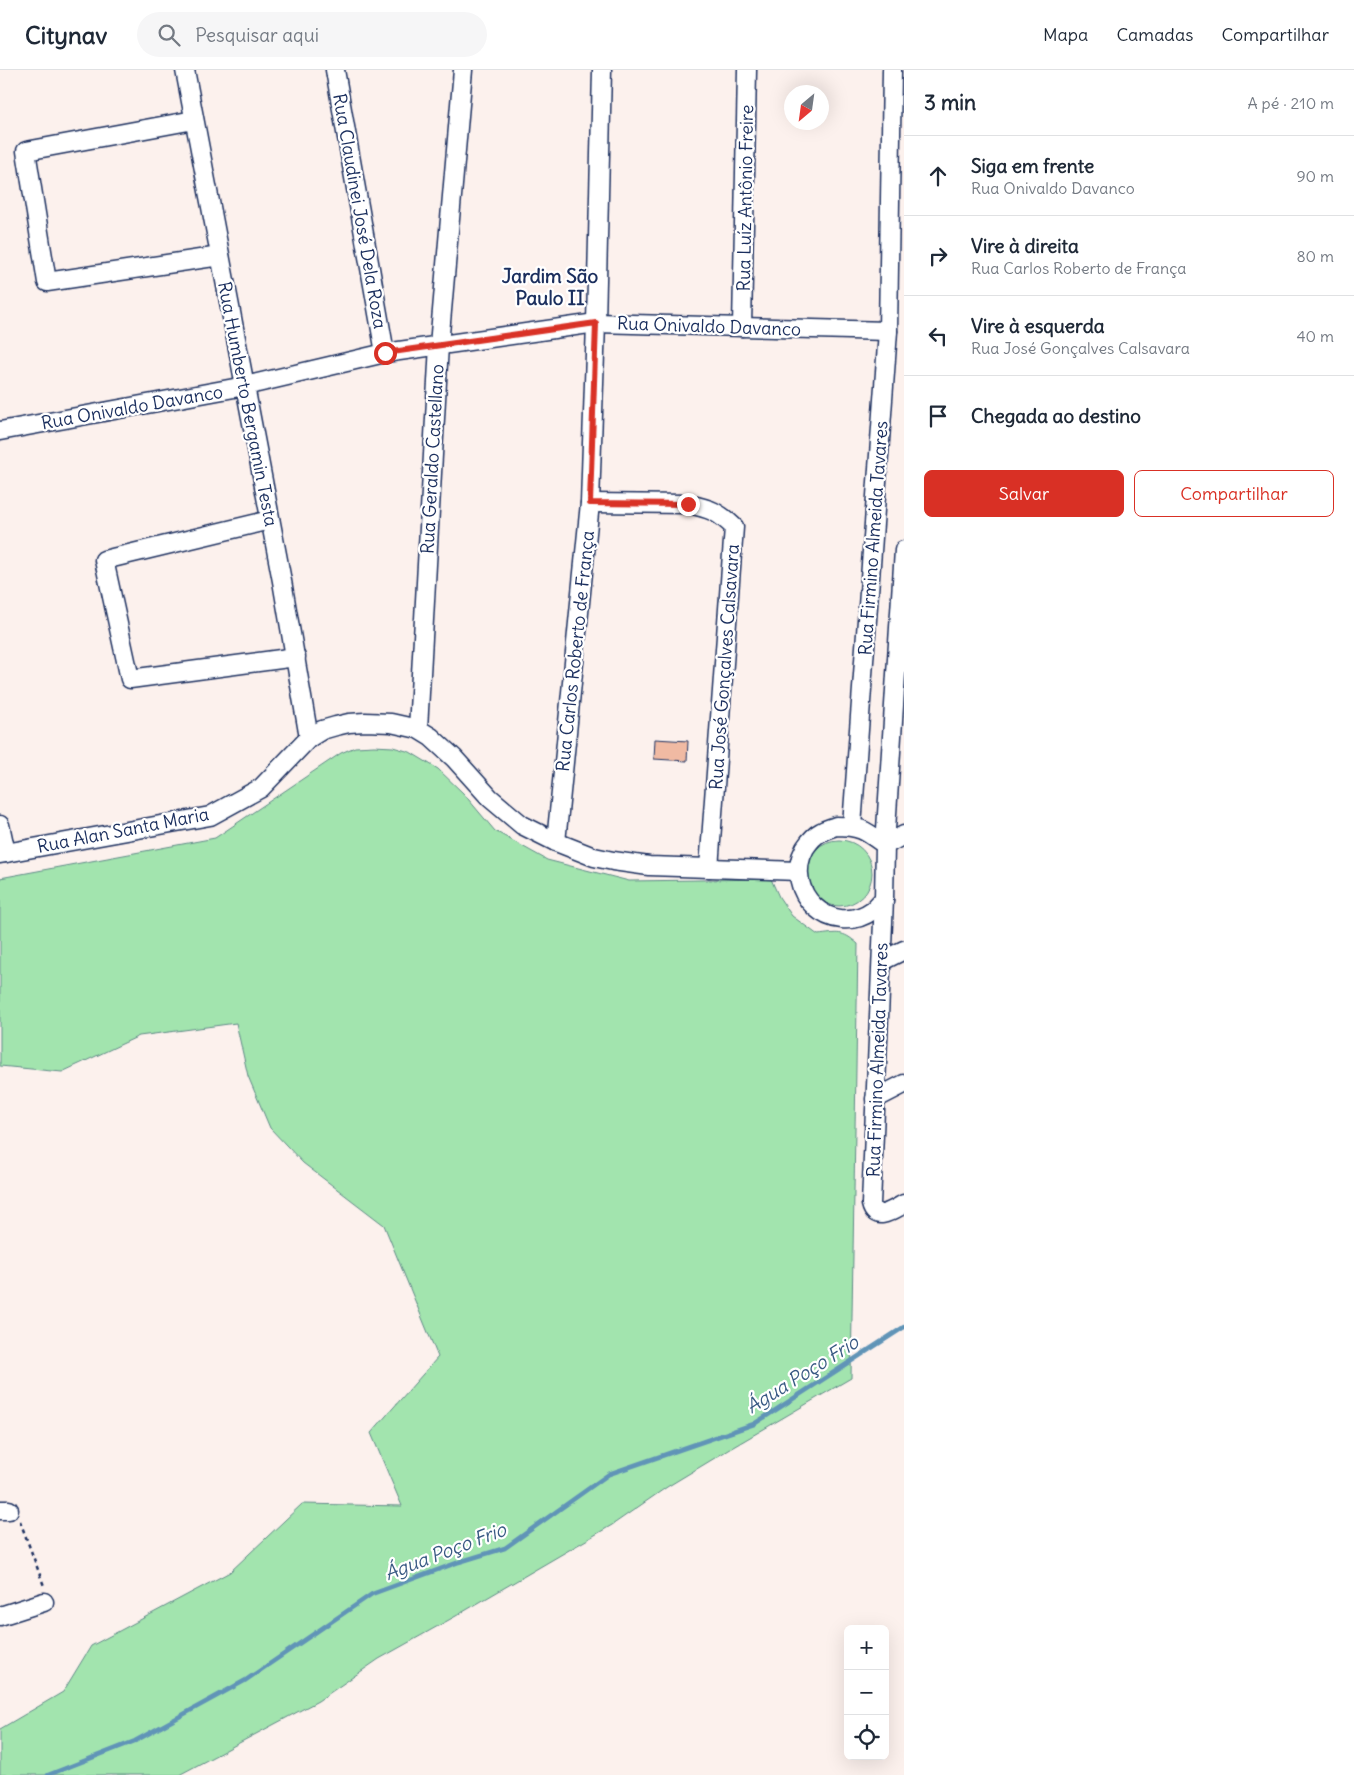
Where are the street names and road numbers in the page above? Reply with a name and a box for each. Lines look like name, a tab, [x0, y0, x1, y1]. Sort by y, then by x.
street label: Rua Claudinei José Dela Roza	[328, 92, 392, 330]
street label: Rua Luíz Antônio Freire	[732, 104, 758, 292]
street label: Rua Humberto Bergamin Testa	[213, 280, 283, 528]
street label: Rua Onivaldo Davanco	[617, 311, 801, 341]
street label: Rua Geraldo Castellano	[416, 363, 448, 555]
street label: Rua Onivaldo Davanco	[39, 380, 225, 434]
street label: Rua Firmino Almeida Tavares	[853, 420, 893, 656]
street label: Rua Carlos Roberto de França	[551, 529, 599, 773]
street label: Rua José Gonçalves Calsavara	[704, 543, 744, 791]
street label: Rua Alan Santa Maria	[35, 802, 211, 858]
street label: Rua Firmino Almeida Tavares	[861, 942, 893, 1178]

